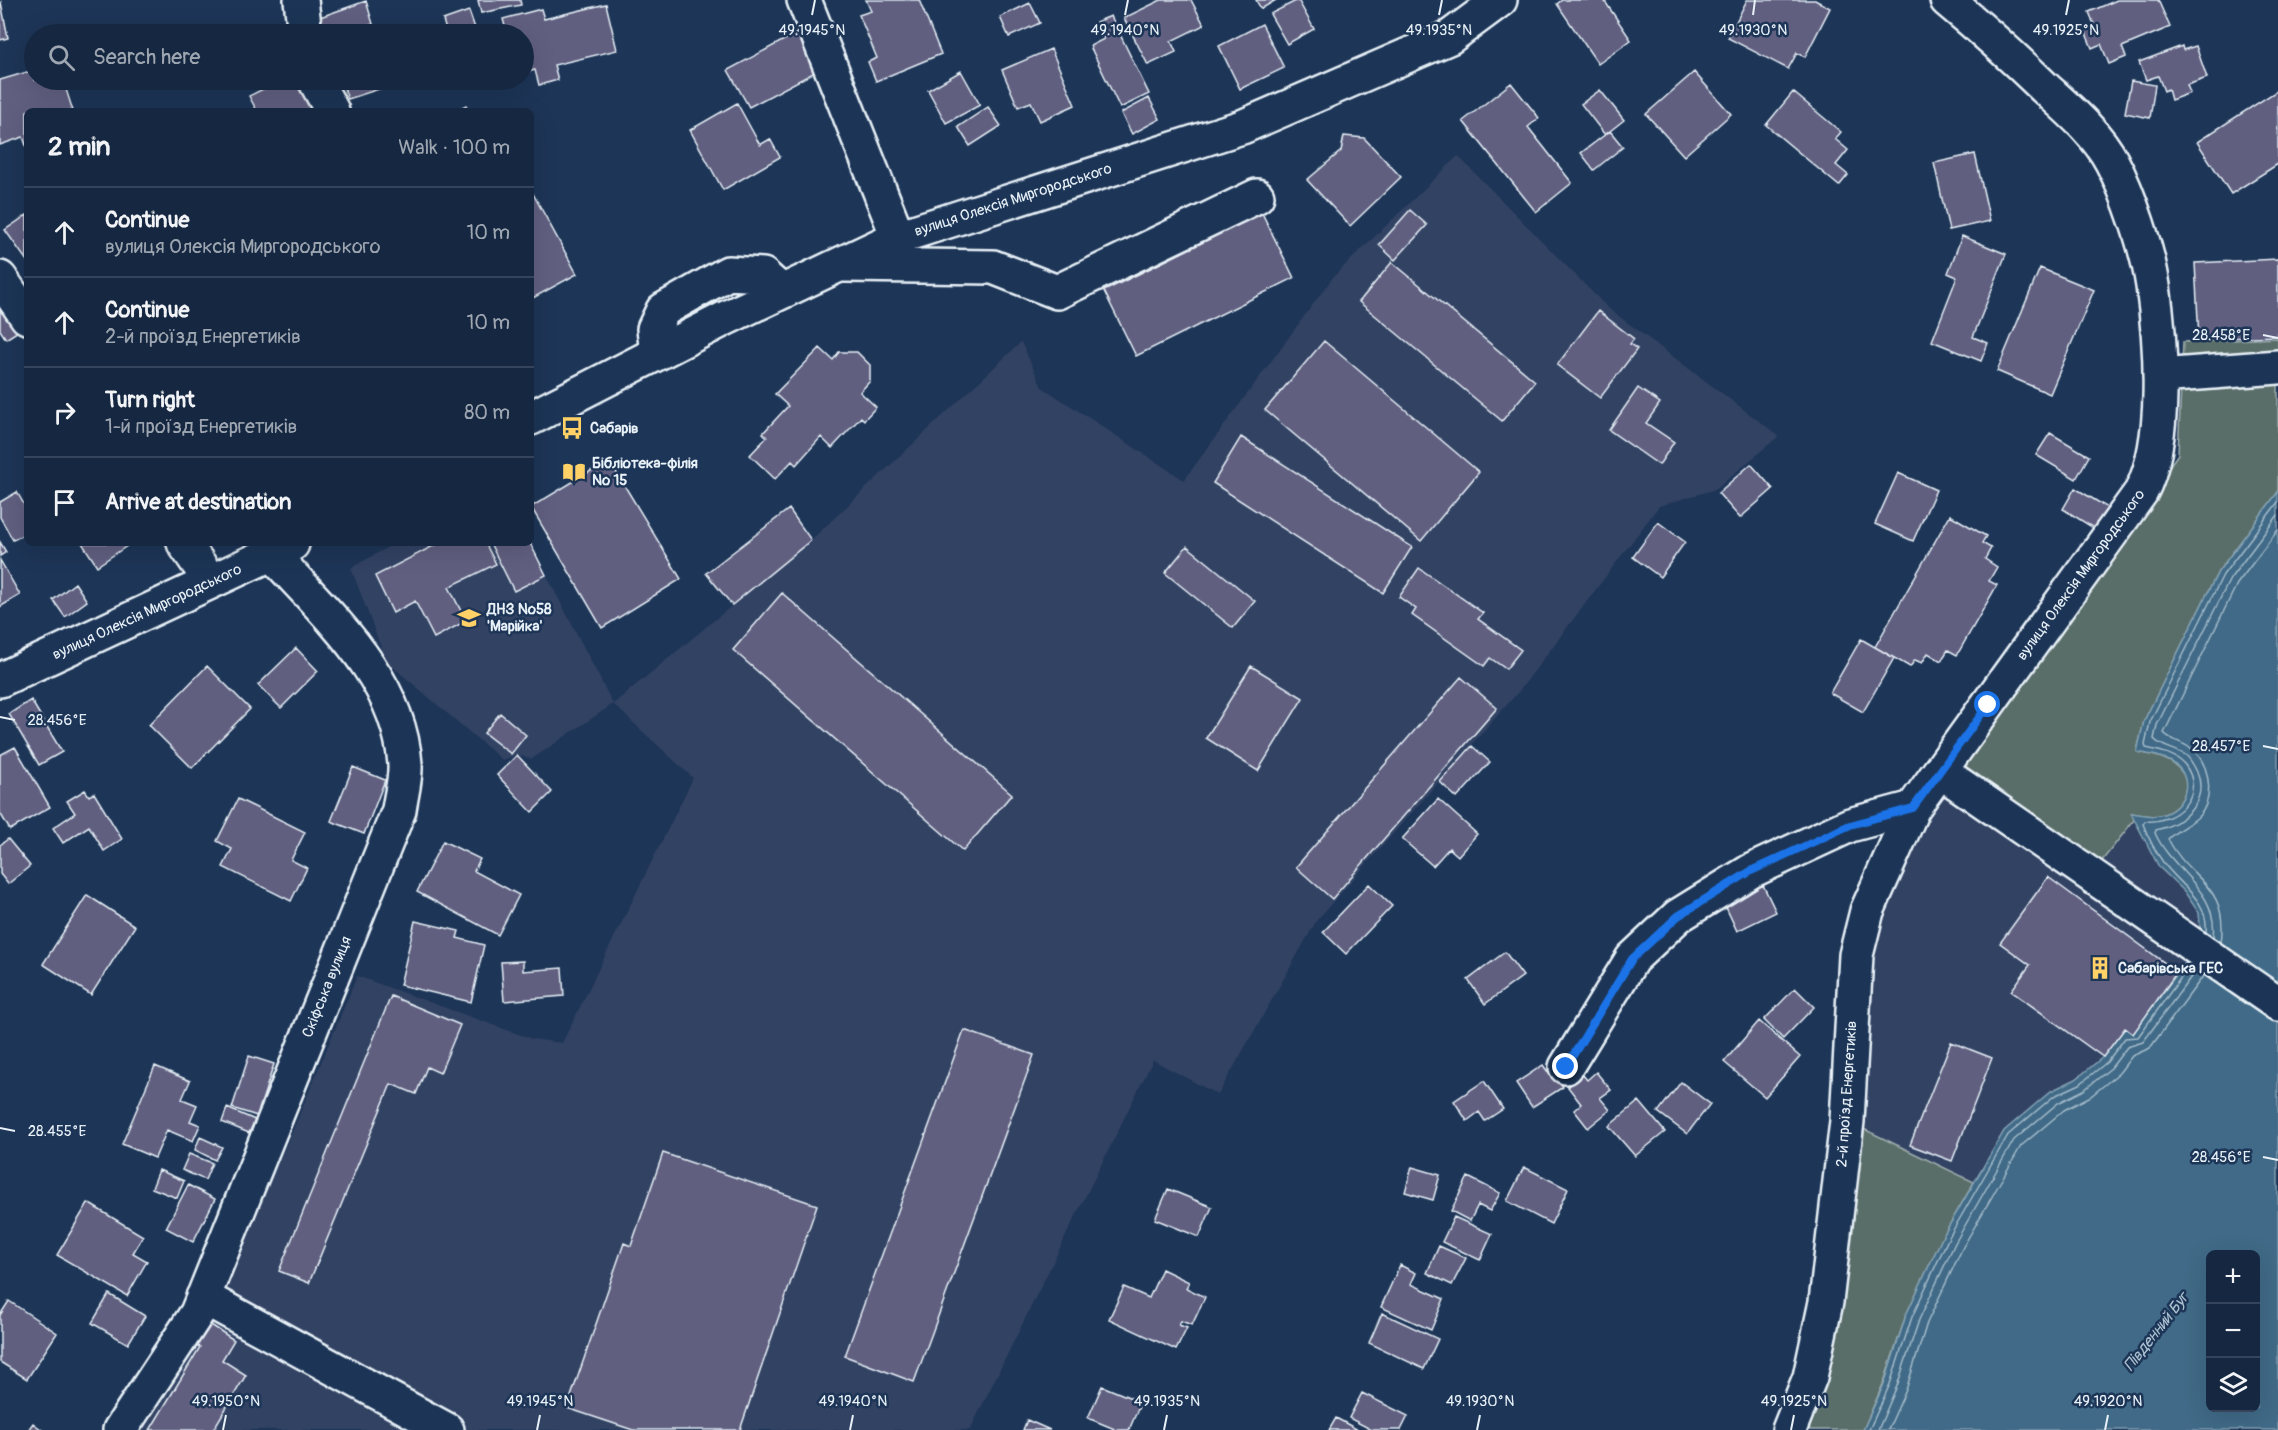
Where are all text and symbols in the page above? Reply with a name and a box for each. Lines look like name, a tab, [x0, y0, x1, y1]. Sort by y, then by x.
text: 49.1945°N	[779, 21, 845, 40]
text: 49.1940°N	[1091, 21, 1159, 40]
text: 49.1935°N	[1406, 21, 1472, 40]
text: 49.1930°N	[1719, 21, 1787, 40]
text: 49.1925°N	[2033, 21, 2099, 40]
search box	[24, 24, 534, 90]
icon: search	[45, 41, 78, 74]
text: Search here	[93, 43, 200, 71]
text: 2 min	[48, 131, 110, 163]
text: Walk · 100 m	[398, 135, 510, 160]
street label: вулиця Олексія Миргородського	[912, 159, 1114, 241]
text: Continue	[105, 206, 189, 234]
icon: ahead	[48, 216, 81, 249]
text: 10 m	[466, 220, 510, 245]
text: вулиця Олексія Миргородського	[105, 234, 380, 259]
text: Continue	[105, 296, 189, 324]
icon: ahead	[48, 306, 81, 339]
text: 10 m	[466, 310, 510, 335]
text: 2-й проїзд Енергетиків	[105, 324, 301, 349]
text: 28.458°E	[2192, 326, 2250, 345]
text: Turn right	[105, 386, 195, 414]
icon: right	[48, 396, 81, 429]
text: 80 m	[464, 400, 510, 425]
text: 1-й проїзд Енергетиків	[105, 414, 297, 439]
bus stop icon: Сабарів	[559, 415, 585, 441]
place label: Сабарів	[590, 419, 639, 438]
place label: Бібліотека-філія № 15	[592, 454, 698, 490]
library icon: Бібліотека-філія № 15	[561, 459, 587, 485]
icon: arrive	[48, 486, 81, 519]
street label: вулиця Олексія Миргородського	[2013, 486, 2149, 664]
text: Arrive at destination	[105, 488, 291, 516]
street label: вулиця Олексія Миргородського	[49, 560, 245, 664]
place label: ДНЗ №58 'Марійка'	[486, 600, 552, 636]
school or university icon: ДНЗ №58 'Марійка'	[456, 605, 482, 631]
route start	[1974, 691, 2000, 717]
text: 28.456°E	[27, 711, 87, 730]
text: 28.457°E	[2192, 737, 2250, 756]
street label: Скіфська вулиця	[298, 934, 356, 1040]
building icon: Сабарівська ГЕС	[2087, 955, 2113, 981]
place label: Сабарівська ГЕС	[2118, 959, 2223, 978]
street label: 2-й проїзд Енергетиків	[1832, 1020, 1862, 1168]
route end	[1552, 1053, 1578, 1079]
text: 28.455°E	[28, 1122, 86, 1141]
text: 28.456°E	[2191, 1148, 2251, 1167]
map controls	[2206, 1250, 2260, 1412]
button: +	[2206, 1250, 2260, 1304]
water label: Південний Буг	[2119, 1287, 2194, 1375]
button: −	[2206, 1304, 2260, 1358]
button: layers	[2206, 1358, 2260, 1412]
text: 49.1950°N	[192, 1392, 260, 1411]
text: 49.1945°N	[507, 1392, 573, 1411]
text: 49.1940°N	[819, 1392, 887, 1411]
text: 49.1935°N	[1134, 1392, 1200, 1411]
text: 49.1930°N	[1446, 1392, 1514, 1411]
text: 49.1925°N	[1761, 1392, 1827, 1411]
text: 49.1920°N	[2074, 1392, 2142, 1411]

